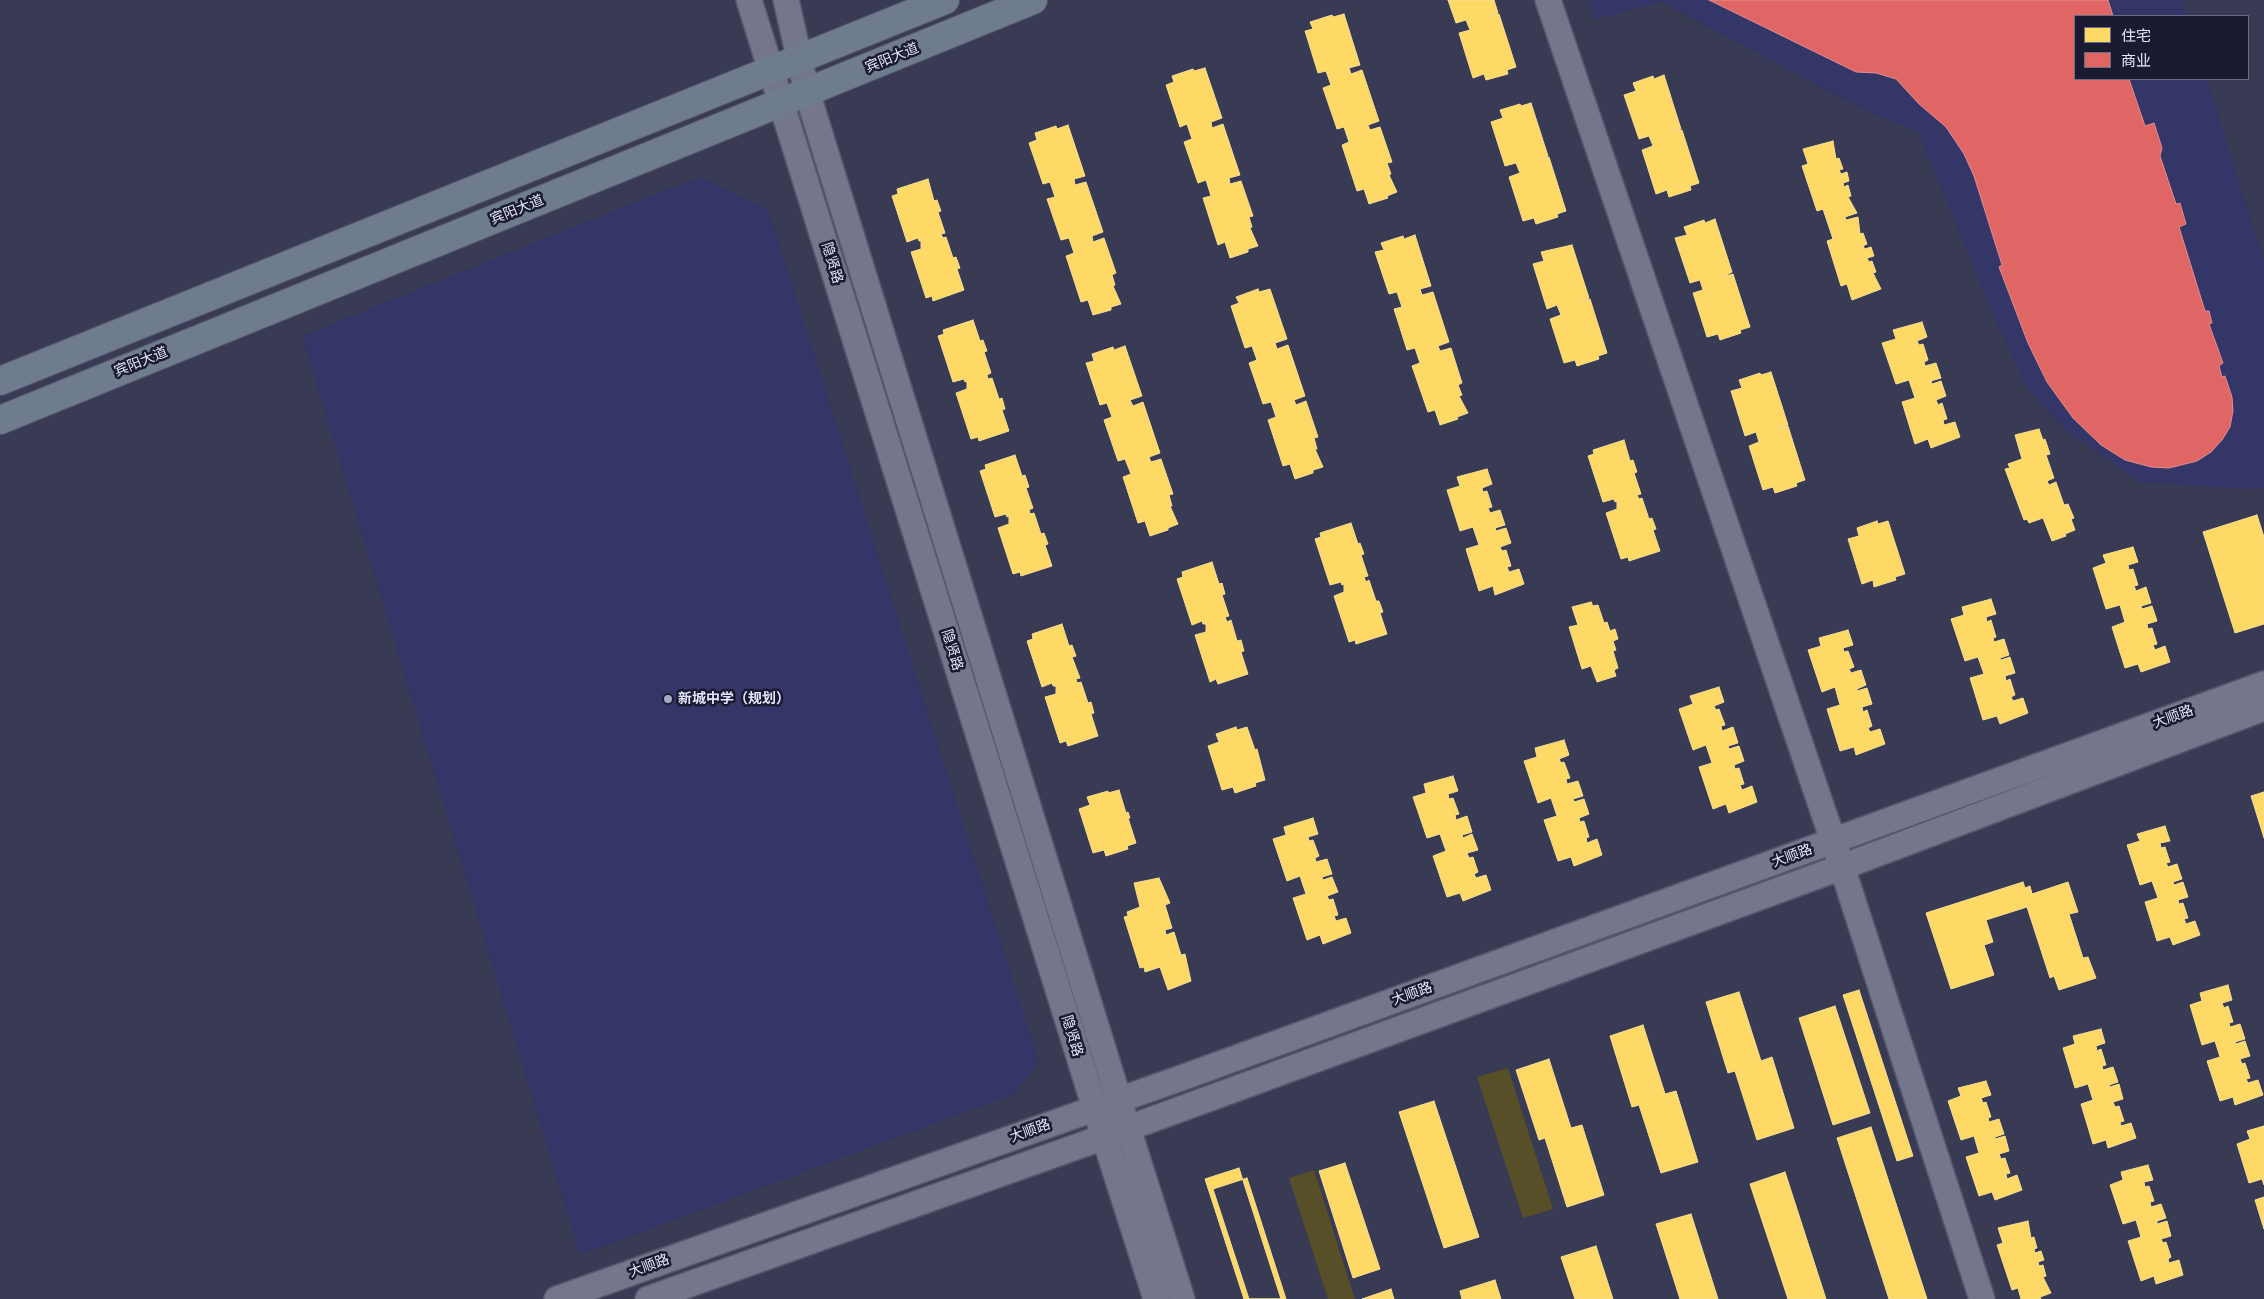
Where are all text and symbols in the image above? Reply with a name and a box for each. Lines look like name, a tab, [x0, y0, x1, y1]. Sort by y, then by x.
legend	[2074, 15, 2249, 80]
text: 住宅	[2121, 26, 2151, 45]
street label: 宾阳大道	[863, 40, 921, 76]
text: 商业	[2121, 51, 2151, 70]
street label: 宾阳大道	[488, 192, 546, 228]
street label: 隐贤路	[818, 240, 846, 286]
street label: 宾阳大道	[112, 344, 170, 380]
street label: 隐贤路	[938, 627, 966, 673]
place label: 新城中学（规划）	[678, 691, 790, 707]
marker: 新城中学（规划）	[662, 693, 674, 705]
street label: 大顺路	[2150, 702, 2196, 732]
street label: 大顺路	[1769, 841, 1815, 871]
street label: 大顺路	[1389, 979, 1435, 1009]
street label: 隐贤路	[1058, 1013, 1086, 1059]
street label: 大顺路	[1007, 1116, 1053, 1146]
street label: 大顺路	[626, 1251, 672, 1281]

